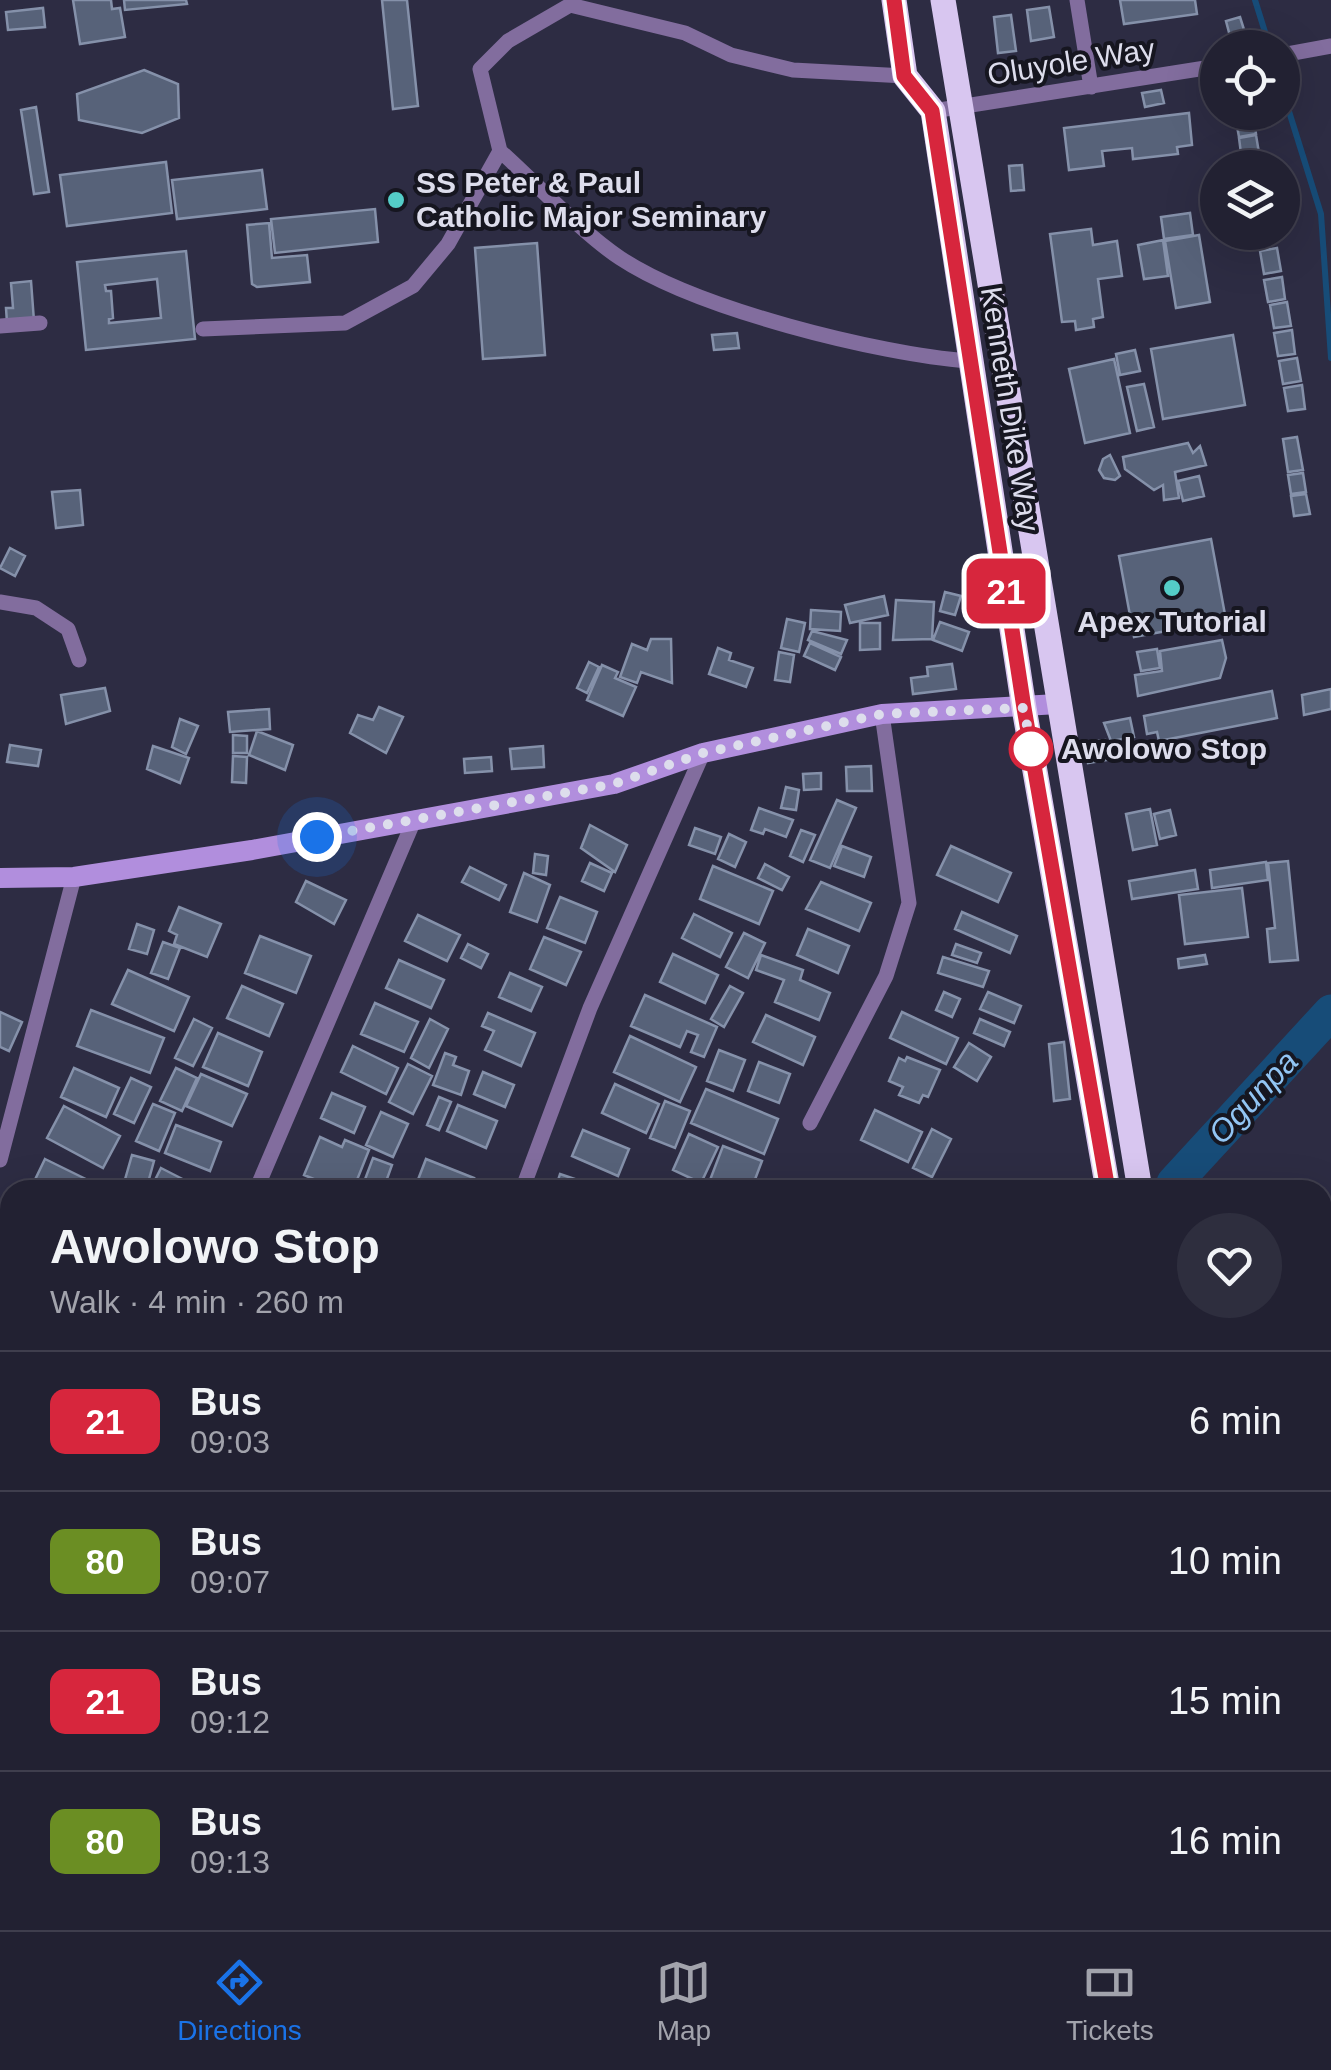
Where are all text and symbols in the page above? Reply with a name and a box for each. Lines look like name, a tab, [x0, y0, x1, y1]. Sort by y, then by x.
map controls	[1200, 30, 1300, 250]
button: locate	[1200, 30, 1300, 130]
street label: Oluyole Way	[985, 32, 1157, 91]
button: layers	[1200, 150, 1300, 250]
place label: SS Peter & Paul Catholic Major Seminary	[416, 166, 766, 233]
marker: SS Peter & Paul Catholic Major Seminary	[385, 189, 407, 211]
street label: Kenneth Dike Way	[975, 284, 1046, 534]
line badge: 21	[961, 558, 1051, 624]
text: 21	[987, 572, 1025, 611]
marker: Apex Tutorial	[1161, 577, 1183, 599]
place label: Apex Tutorial	[1077, 605, 1267, 638]
marker: Awolowo Stop	[1010, 728, 1052, 770]
place label: Awolowo Stop	[1061, 732, 1267, 765]
your location	[292, 812, 342, 862]
water label: Ogunpa	[1201, 1043, 1305, 1151]
button: heart	[1177, 1213, 1282, 1318]
text: Awolowo Stop	[50, 1220, 380, 1273]
text: Walk · 4 min · 260 m	[50, 1284, 344, 1320]
text: Bus	[190, 1381, 262, 1423]
text: 6 min	[1189, 1400, 1282, 1442]
text: 21	[86, 1402, 124, 1441]
text: 09:03	[190, 1424, 270, 1460]
text: Bus	[190, 1521, 262, 1563]
text: 10 min	[1168, 1540, 1282, 1582]
text: 80	[86, 1542, 124, 1581]
text: 09:07	[190, 1564, 270, 1600]
text: Bus	[190, 1661, 262, 1703]
text: 15 min	[1168, 1680, 1282, 1722]
text: 21	[86, 1682, 124, 1721]
text: 09:12	[190, 1704, 270, 1740]
text: Bus	[190, 1801, 262, 1843]
text: 16 min	[1168, 1820, 1282, 1862]
text: 80	[86, 1822, 124, 1861]
text: 09:13	[190, 1844, 270, 1880]
tab: Directions	[177, 1955, 302, 2047]
tab: Map	[656, 1955, 711, 2047]
tab: Tickets	[1066, 1955, 1154, 2047]

